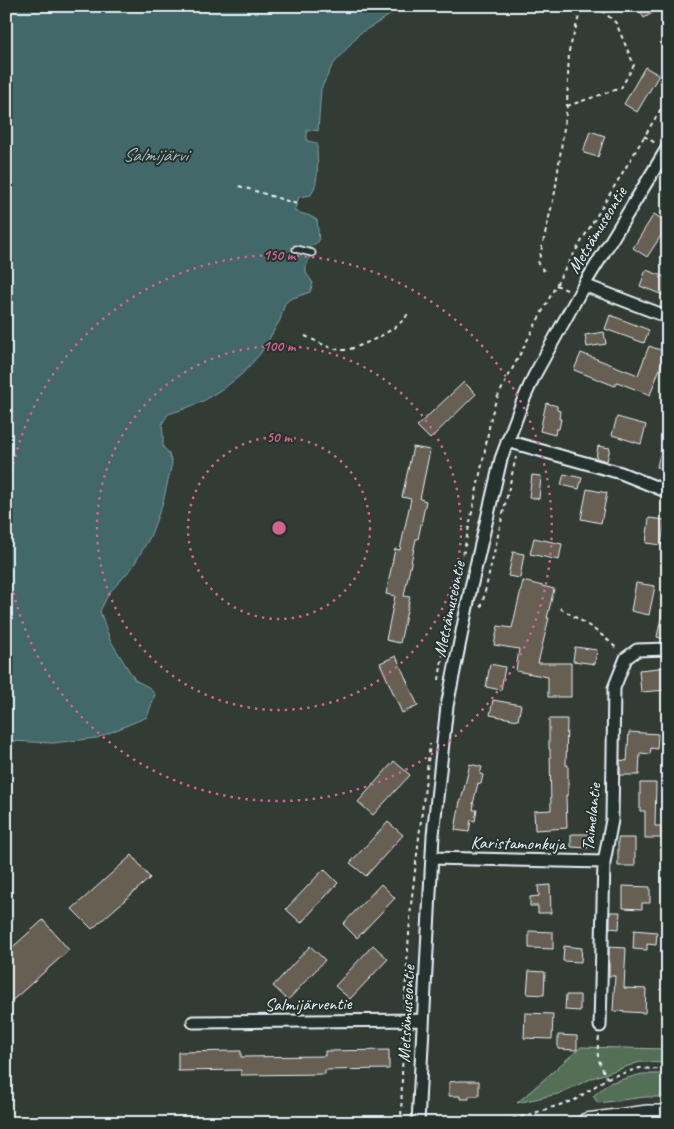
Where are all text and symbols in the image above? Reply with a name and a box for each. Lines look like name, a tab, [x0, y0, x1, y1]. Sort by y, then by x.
water label: Salmijärvi	[123, 143, 192, 167]
street label: Metsämuseontie	[563, 182, 632, 277]
text: 150 m	[263, 246, 297, 265]
text: 100 m	[263, 337, 297, 356]
text: 50 m	[266, 428, 293, 447]
centre of rings	[270, 519, 288, 537]
street label: Metsämuseontie	[428, 558, 470, 659]
street label: Taimelantie	[577, 781, 606, 852]
street label: Karistamonkuja	[471, 831, 567, 855]
street label: Metsämuseontie	[392, 964, 420, 1063]
street label: Salmijärventie	[264, 992, 353, 1016]

